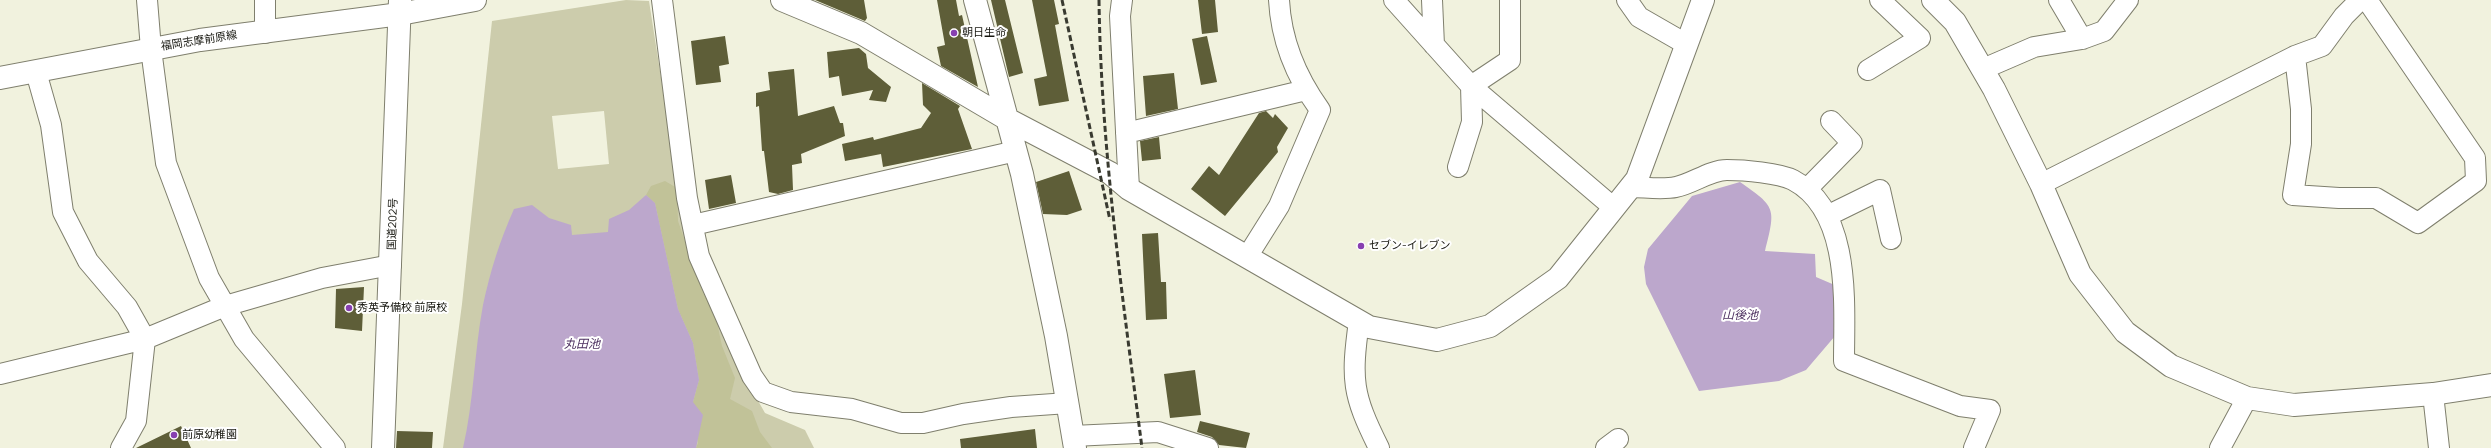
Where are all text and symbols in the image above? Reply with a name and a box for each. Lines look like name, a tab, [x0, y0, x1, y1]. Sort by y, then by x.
place label: 朝日生命	[962, 26, 1006, 40]
street label: 福岡志摩前原線	[160, 28, 238, 54]
marker: 朝日生命	[949, 28, 959, 38]
street label: 国道202号	[385, 198, 401, 250]
place label: セブン-イレブン	[1369, 239, 1451, 253]
marker: セブン-イレブン	[1356, 241, 1366, 251]
place label: 秀英予備校 前原校	[357, 301, 447, 315]
marker: 秀英予備校 前原校	[344, 303, 354, 313]
water label: 山後池	[1722, 309, 1758, 323]
water label: 丸田池	[564, 338, 600, 352]
place label: 前原幼稚園	[182, 428, 237, 442]
marker: 前原幼稚園	[169, 430, 179, 440]

